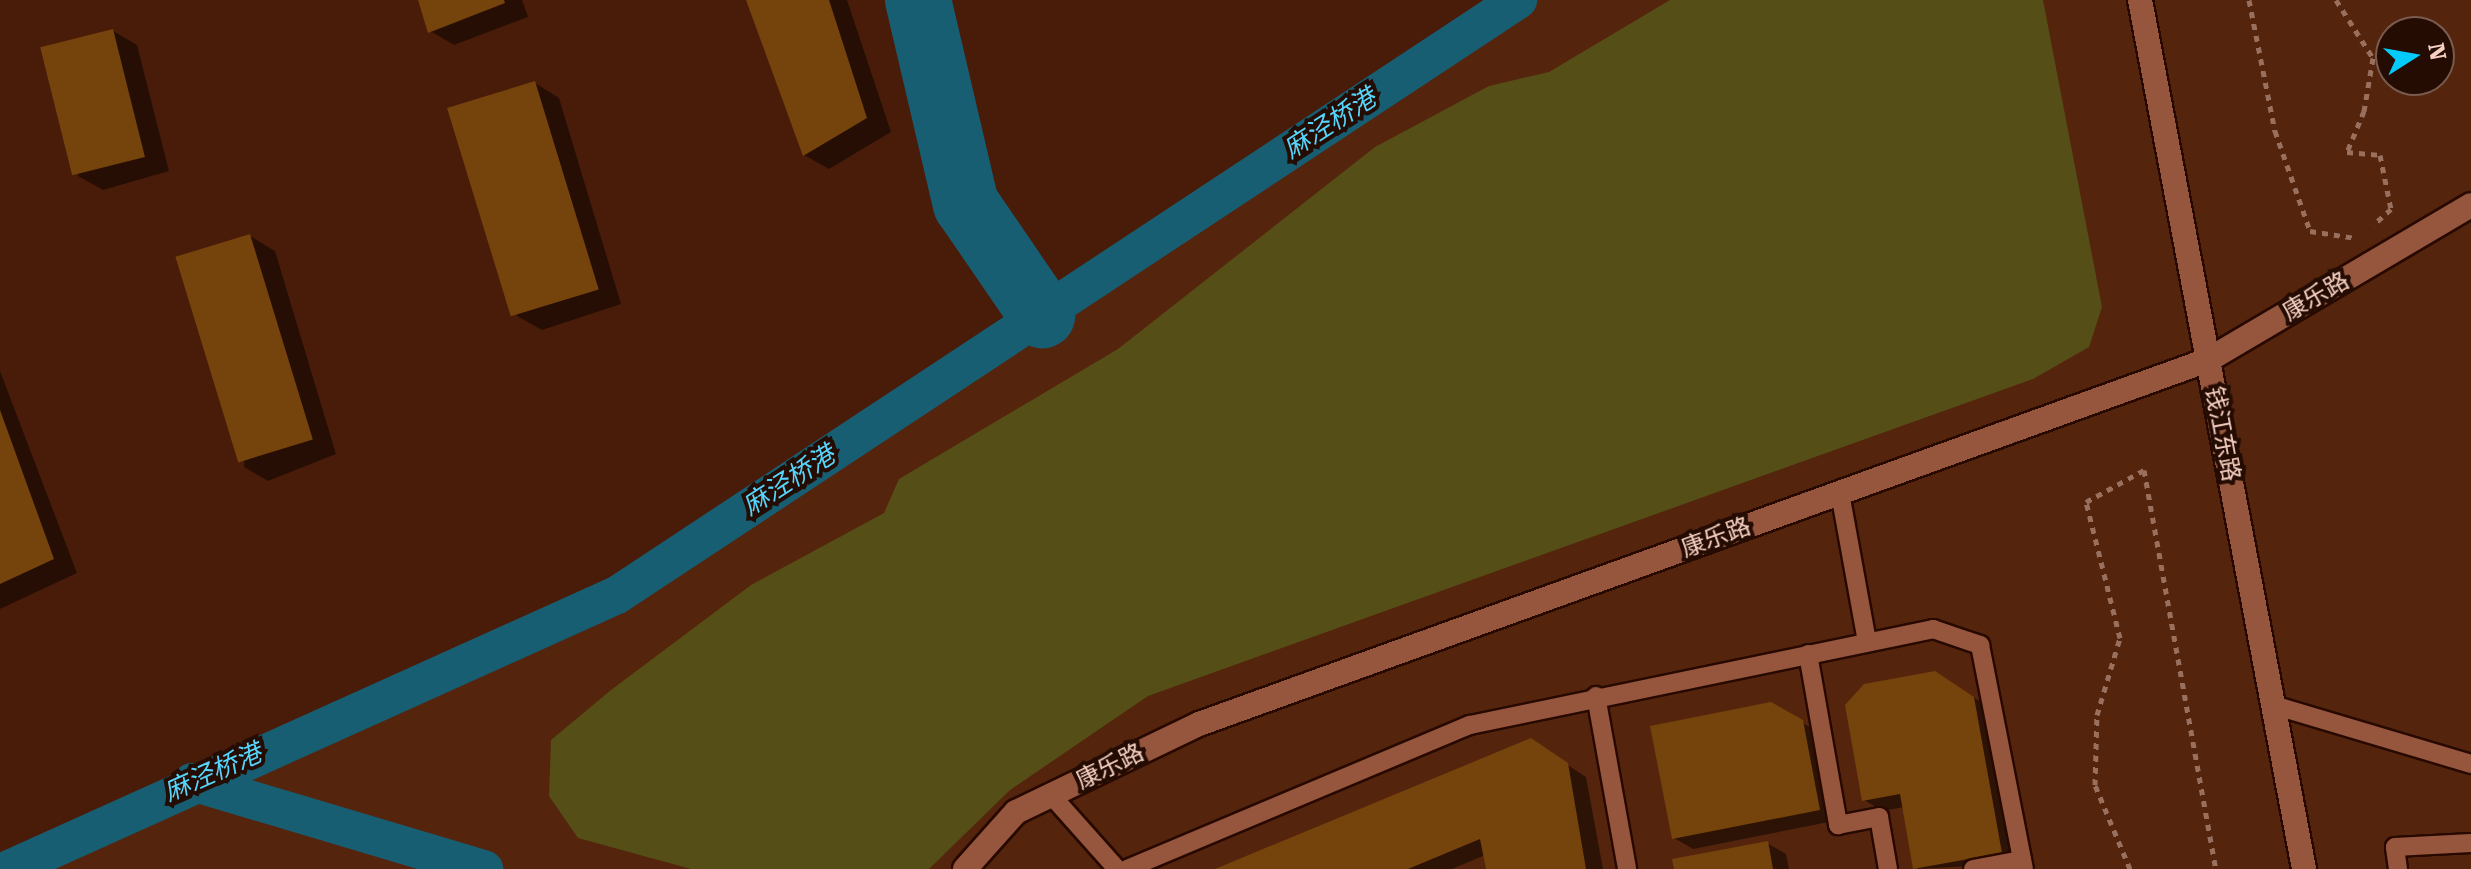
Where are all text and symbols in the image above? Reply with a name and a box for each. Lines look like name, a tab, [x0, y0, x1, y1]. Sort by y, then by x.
north arrow	[2375, 16, 2455, 96]
text: N	[2423, 41, 2451, 62]
water label: 麻泾桥港	[1278, 83, 1382, 165]
street label: 康乐路	[2278, 267, 2354, 327]
street label: 钱江东路	[2199, 384, 2245, 484]
water label: 麻泾桥港	[737, 440, 841, 522]
street label: 康乐路	[1677, 512, 1755, 564]
water label: 麻泾桥港	[159, 738, 267, 808]
street label: 康乐路	[1071, 738, 1149, 796]

